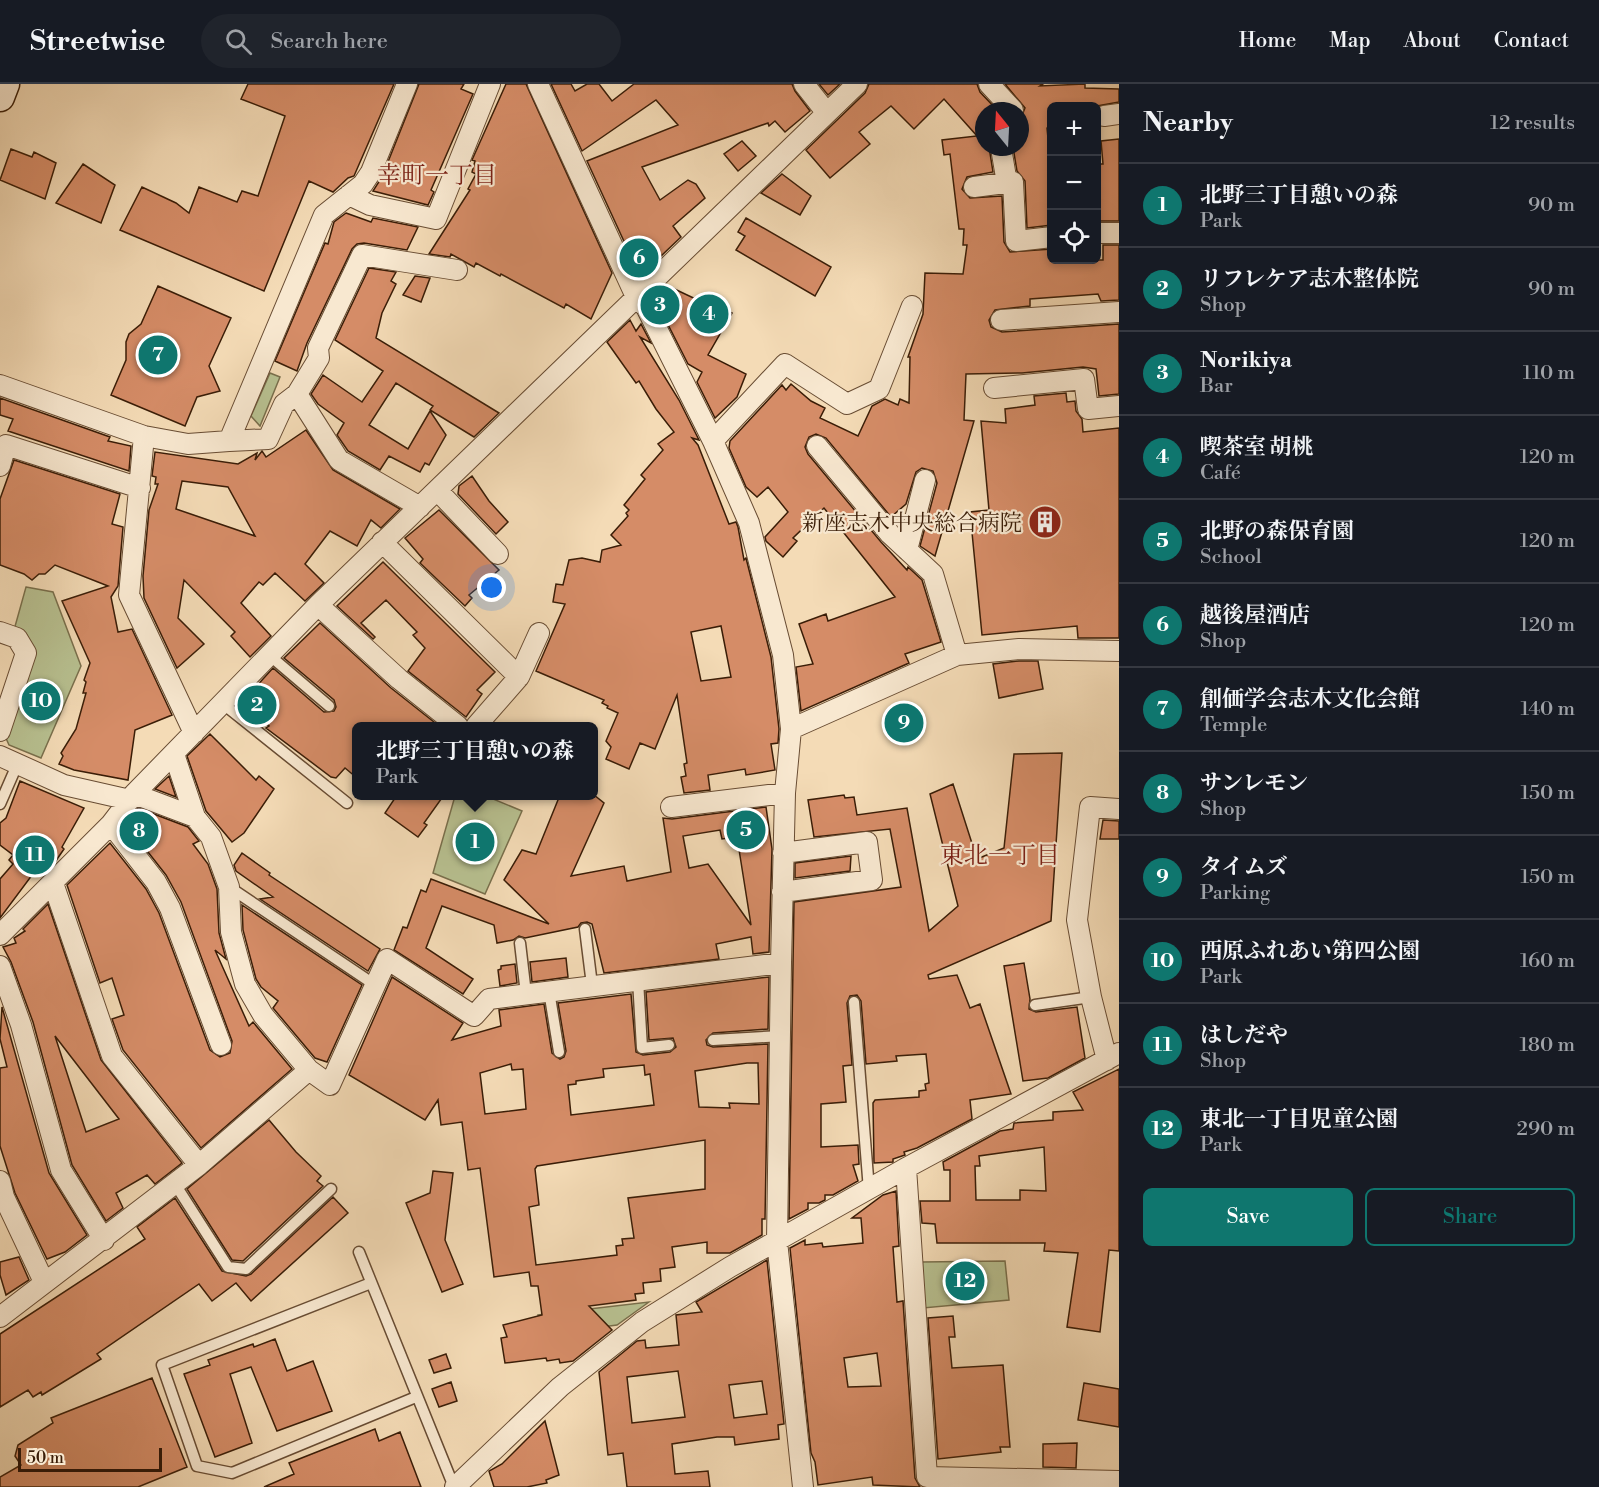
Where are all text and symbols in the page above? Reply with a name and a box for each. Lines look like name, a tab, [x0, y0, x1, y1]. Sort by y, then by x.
search box	[201, 14, 621, 68]
text: Streetwise	[30, 24, 165, 59]
icon: search	[222, 25, 255, 58]
text: Search here	[270, 28, 388, 55]
text: Home	[1239, 28, 1296, 54]
text: Map	[1329, 28, 1371, 54]
text: About	[1404, 28, 1461, 54]
text: Contact	[1494, 28, 1569, 54]
north arrow	[975, 102, 1029, 156]
map controls	[1047, 102, 1101, 264]
button: +	[1047, 102, 1101, 156]
text: Nearby	[1143, 107, 1233, 139]
text: 12 results	[1490, 111, 1575, 136]
button: −	[1047, 156, 1101, 210]
district label: 幸町一丁目	[377, 161, 497, 191]
text: 北野三丁目憩いの森	[1200, 182, 1398, 209]
text: 1	[1158, 193, 1167, 218]
text: 90 m	[1528, 193, 1575, 218]
text: Park	[1200, 209, 1242, 234]
button: locate	[1047, 210, 1101, 264]
pin: 6	[620, 236, 658, 280]
text: リフレケア志木整体院	[1200, 266, 1419, 293]
text: 2	[1156, 277, 1169, 302]
text: 90 m	[1528, 277, 1575, 302]
pin: 3	[640, 282, 680, 328]
pin: 4	[690, 292, 728, 336]
text: Shop	[1200, 293, 1246, 318]
pin: 7	[138, 332, 178, 378]
text: Norikiya	[1200, 347, 1292, 374]
text: 3	[1156, 361, 1169, 386]
text: 110 m	[1523, 361, 1575, 386]
text: Bar	[1200, 374, 1233, 399]
text: 喫茶室 胡桃	[1200, 434, 1314, 461]
text: 4	[1156, 445, 1169, 470]
text: 120 m	[1520, 445, 1575, 470]
text: Café	[1200, 461, 1241, 486]
building icon: 新座志木中央総合病院	[1027, 504, 1063, 540]
place label: 新座志木中央総合病院	[802, 510, 1022, 537]
text: 北野の森保育園	[1200, 518, 1354, 545]
text: 5	[1156, 529, 1169, 554]
text: 120 m	[1520, 529, 1575, 554]
text: School	[1200, 545, 1262, 570]
your location	[477, 573, 506, 602]
text: 越後屋酒店	[1200, 602, 1310, 629]
text: 6	[1156, 613, 1169, 638]
text: 120 m	[1520, 613, 1575, 638]
text: Shop	[1200, 629, 1246, 654]
pin: 10	[22, 678, 60, 724]
pin: 2	[238, 682, 276, 728]
text: 創価学会志木文化会館	[1200, 686, 1420, 713]
text: 7	[1157, 697, 1168, 722]
text: 140 m	[1520, 697, 1575, 722]
pin: 9	[884, 700, 924, 746]
text: Temple	[1200, 713, 1267, 738]
popup	[352, 722, 598, 800]
text: 北野三丁目憩いの森	[376, 738, 574, 765]
text: Park	[376, 765, 418, 790]
text: サンレモン	[1200, 770, 1308, 797]
text: 8	[1156, 781, 1169, 806]
text: 150 m	[1520, 781, 1575, 806]
text: Shop	[1200, 797, 1246, 822]
pin: 8	[120, 808, 158, 854]
pin: 5	[726, 808, 766, 852]
pin: 1	[456, 820, 494, 864]
pin: 11	[15, 832, 54, 878]
district label: 東北一丁目	[940, 841, 1060, 871]
text: タイムズ	[1200, 854, 1288, 881]
text: 9	[1156, 865, 1169, 890]
text: 150 m	[1520, 865, 1575, 890]
text: Parking	[1200, 881, 1270, 906]
text: 西原ふれあい第四公園	[1200, 938, 1420, 965]
text: 10	[1151, 949, 1174, 974]
text: 160 m	[1520, 949, 1575, 974]
text: Park	[1200, 965, 1242, 990]
text: はしだや	[1200, 1022, 1288, 1049]
text: 11	[1153, 1033, 1172, 1058]
text: 180 m	[1520, 1033, 1575, 1058]
text: Shop	[1200, 1049, 1246, 1074]
text: 東北一丁目児童公園	[1200, 1106, 1398, 1133]
text: 12	[1151, 1117, 1174, 1142]
text: 290 m	[1517, 1117, 1575, 1142]
text: Park	[1200, 1133, 1242, 1158]
button: Save	[1143, 1188, 1353, 1246]
button: Share	[1365, 1188, 1575, 1246]
pin: 12	[946, 1258, 984, 1304]
scale bar	[18, 1445, 162, 1472]
text: 50 m	[27, 1448, 64, 1468]

